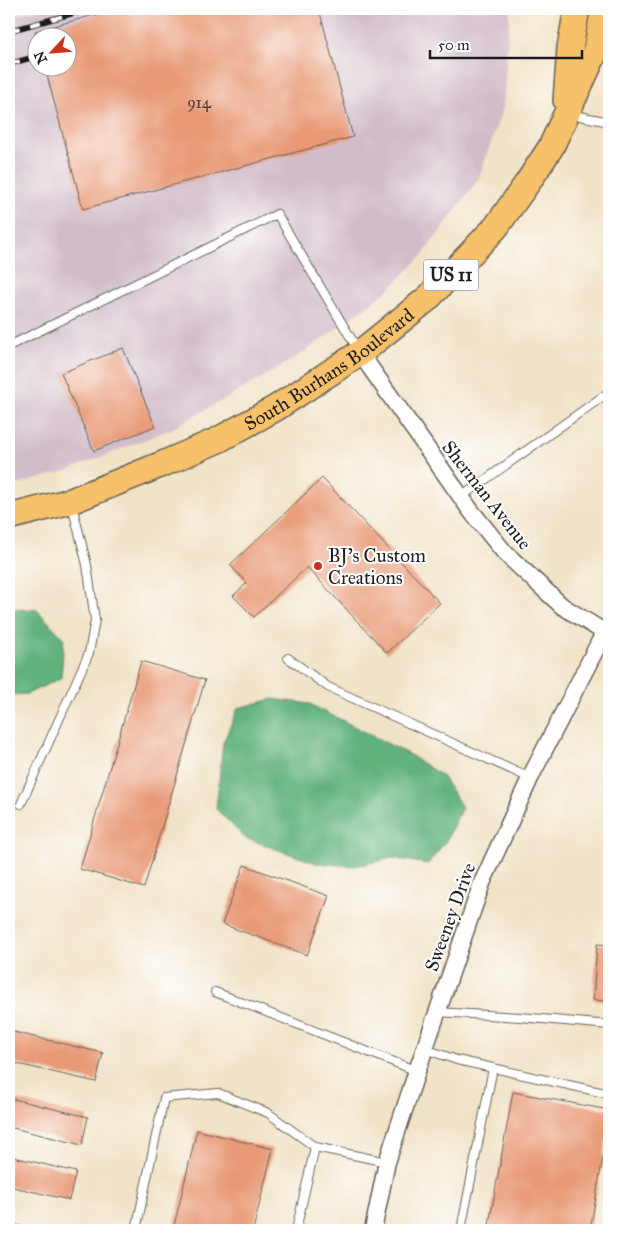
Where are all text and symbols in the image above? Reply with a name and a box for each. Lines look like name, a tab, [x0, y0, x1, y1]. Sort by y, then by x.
north arrow	[28, 28, 78, 78]
scale bar	[430, 28, 583, 60]
text: 50 m	[438, 36, 470, 54]
text: N	[30, 48, 51, 67]
house number: 914	[187, 93, 212, 112]
road number: US 11	[424, 260, 478, 290]
street label: South Burhans Boulevard	[240, 303, 419, 435]
street label: Sherman Avenue	[437, 436, 537, 554]
place label: BJ's Custom Creations	[328, 544, 426, 589]
marker: BJ's Custom Creations	[312, 560, 324, 572]
street label: Sweeney Drive	[420, 859, 480, 974]

